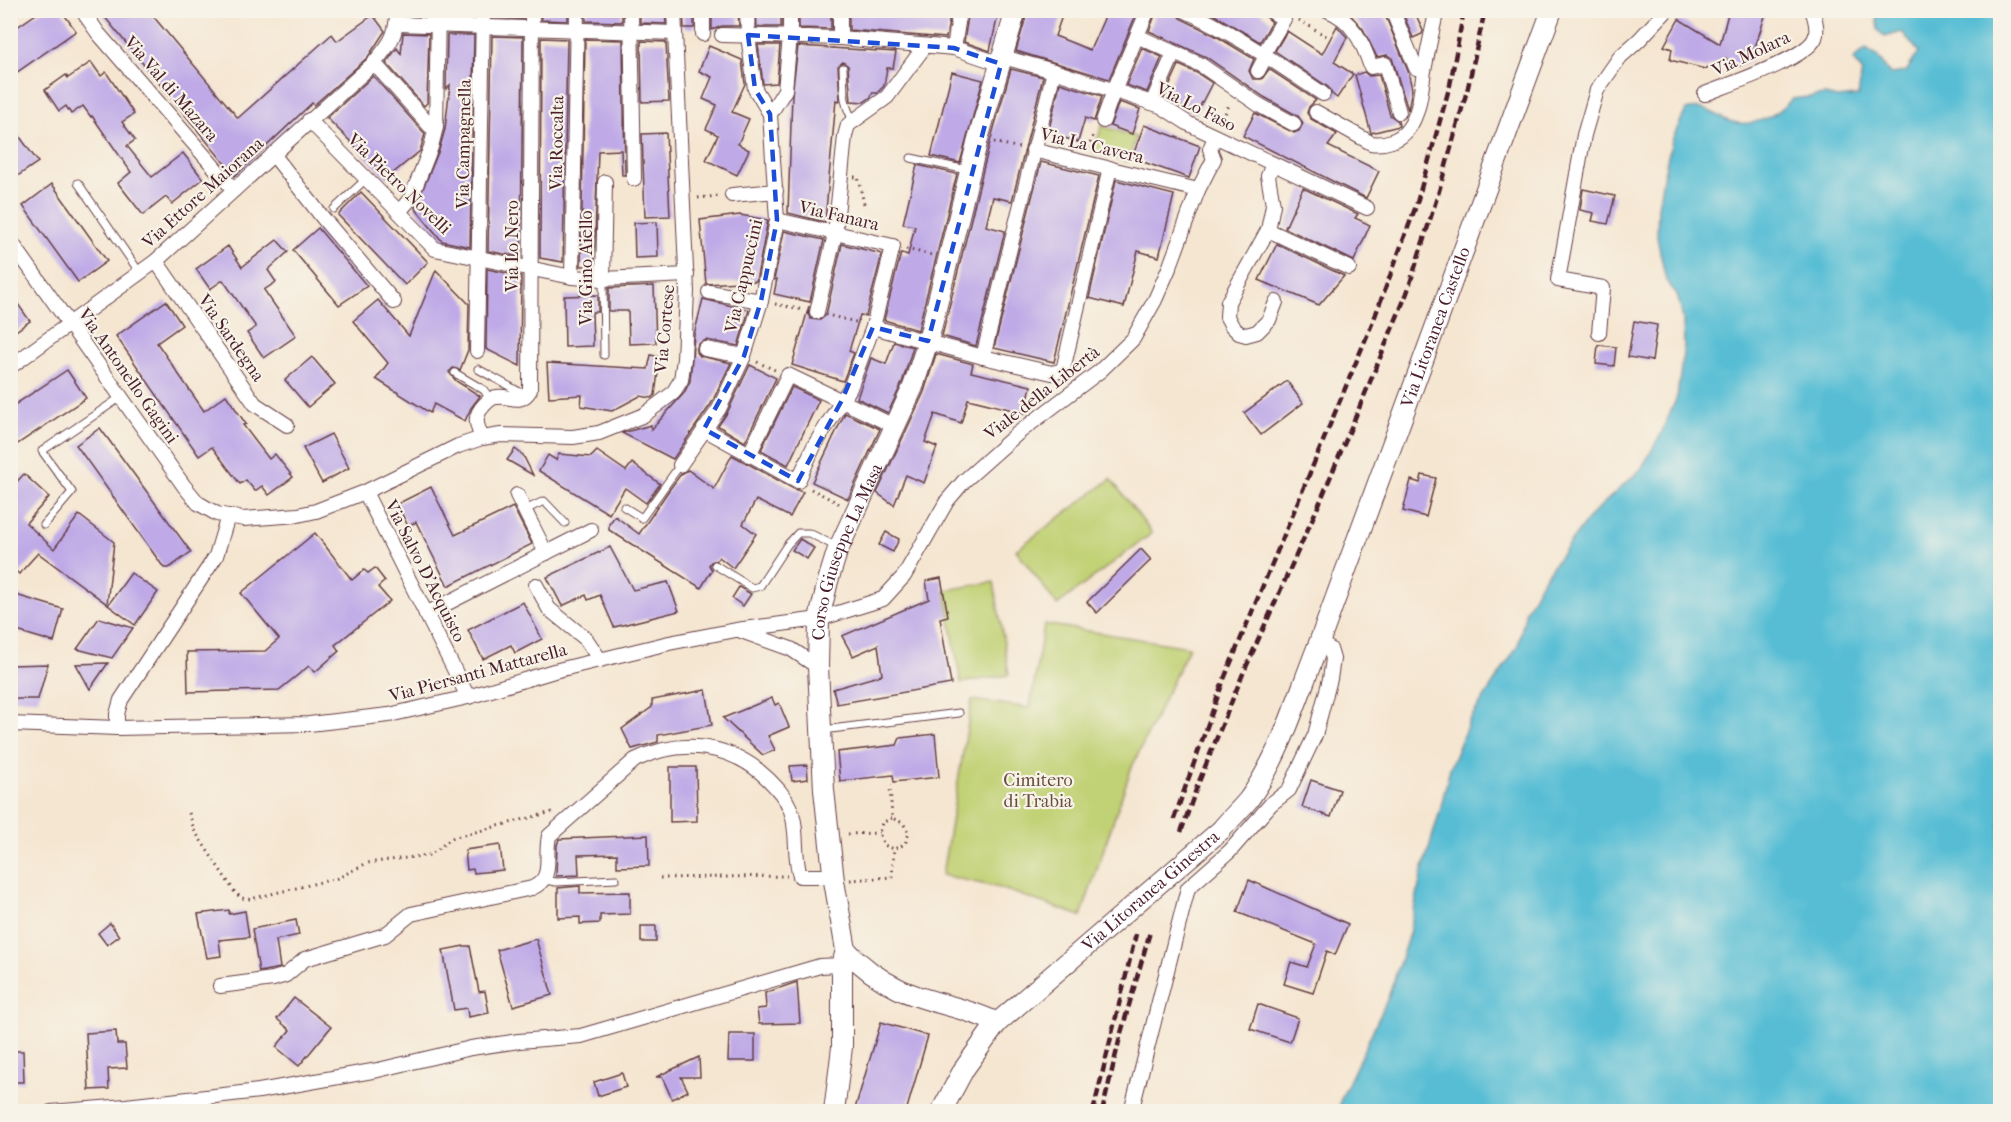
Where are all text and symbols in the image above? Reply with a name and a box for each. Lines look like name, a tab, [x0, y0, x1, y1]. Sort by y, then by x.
street label: Via Molara	[1708, 27, 1794, 82]
street label: Via Val di Mazara	[119, 31, 223, 147]
street label: Via Lo Faso	[1152, 77, 1239, 136]
street label: Via Campagnella	[452, 78, 476, 210]
street label: Via Roccalta	[546, 95, 568, 192]
street label: Via La Cavera	[1037, 124, 1147, 168]
street label: Via Pietro Novelli	[342, 129, 456, 239]
street label: Via Ettore Maiorana	[137, 133, 269, 254]
street label: Via Fanara	[796, 196, 882, 236]
street label: Via Lo Nero	[502, 200, 523, 293]
street label: Via Gino Aiello	[576, 210, 597, 327]
street label: Via Cappuccini	[720, 216, 767, 336]
street label: Via Litoranea Castello	[1396, 244, 1474, 411]
street label: Via Cortese	[651, 284, 679, 375]
street label: Via Sardegna	[193, 290, 269, 386]
street label: Via Antonello Gagini	[73, 303, 183, 448]
street label: Viale della Libertà	[979, 341, 1104, 445]
street label: Corso Giuseppe La Masa	[808, 459, 887, 641]
street label: Via Salvo D'Acquisto	[380, 496, 470, 646]
street label: Via Piersanti Mattarella	[386, 639, 570, 707]
park label: Cimitero di Trabia	[1003, 770, 1073, 812]
street label: Via Litoranea Ginestra	[1077, 825, 1224, 956]

